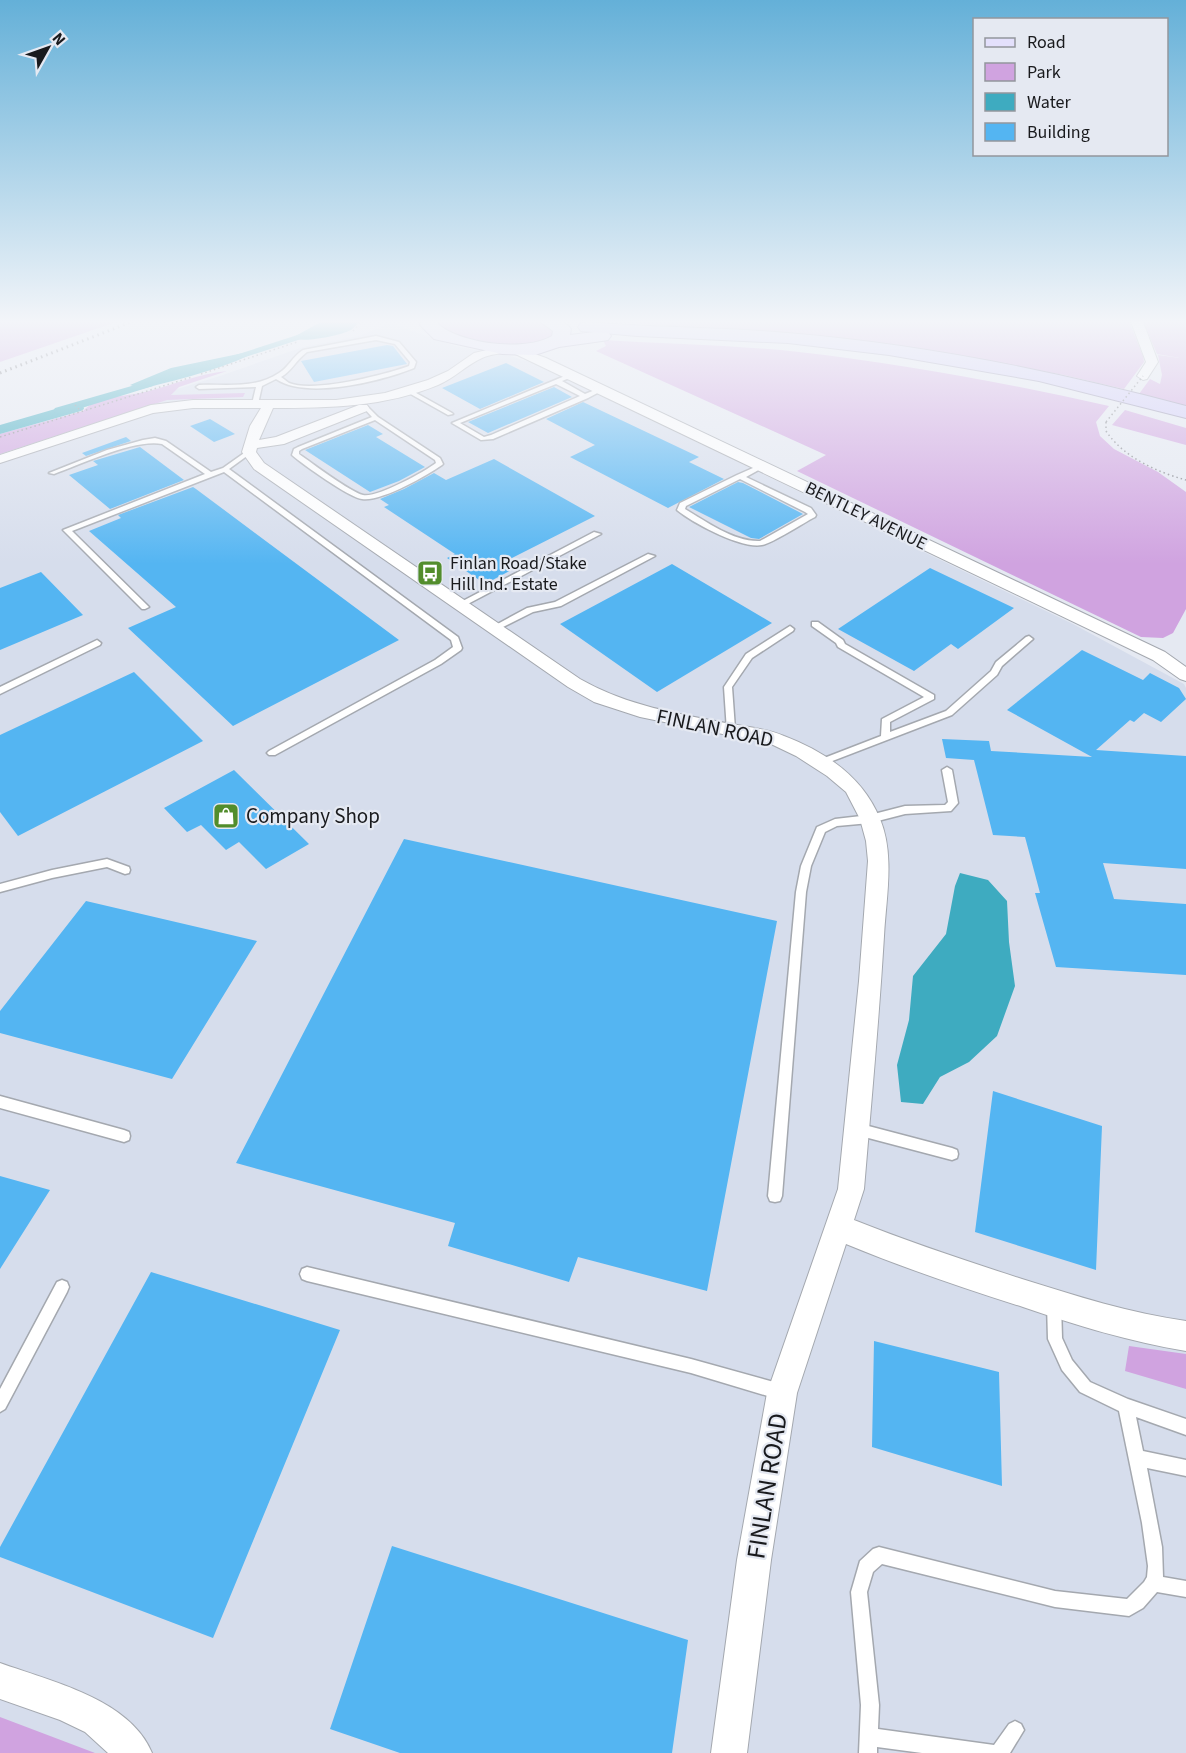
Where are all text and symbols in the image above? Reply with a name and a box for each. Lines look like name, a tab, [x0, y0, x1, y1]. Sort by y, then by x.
north arrow	[18, 18, 78, 78]
legend	[973, 18, 1168, 156]
text: N	[47, 28, 71, 50]
text: Road	[1027, 30, 1066, 55]
text: Park	[1027, 60, 1061, 85]
text: Water	[1027, 90, 1071, 115]
text: Building	[1027, 120, 1090, 145]
street label: BENTLEY AVENUE	[801, 476, 931, 556]
place label: Finlan Road/Stake Hill Ind. Estate	[450, 551, 587, 597]
bus stop icon: Finlan Road/Stake Hill Ind. Estate	[415, 558, 445, 588]
street label: FINLAN ROAD	[654, 701, 776, 755]
shop icon: Company Shop	[211, 801, 241, 831]
place label: Company Shop	[246, 801, 380, 831]
street label: FINLAN ROAD	[737, 1410, 797, 1562]

